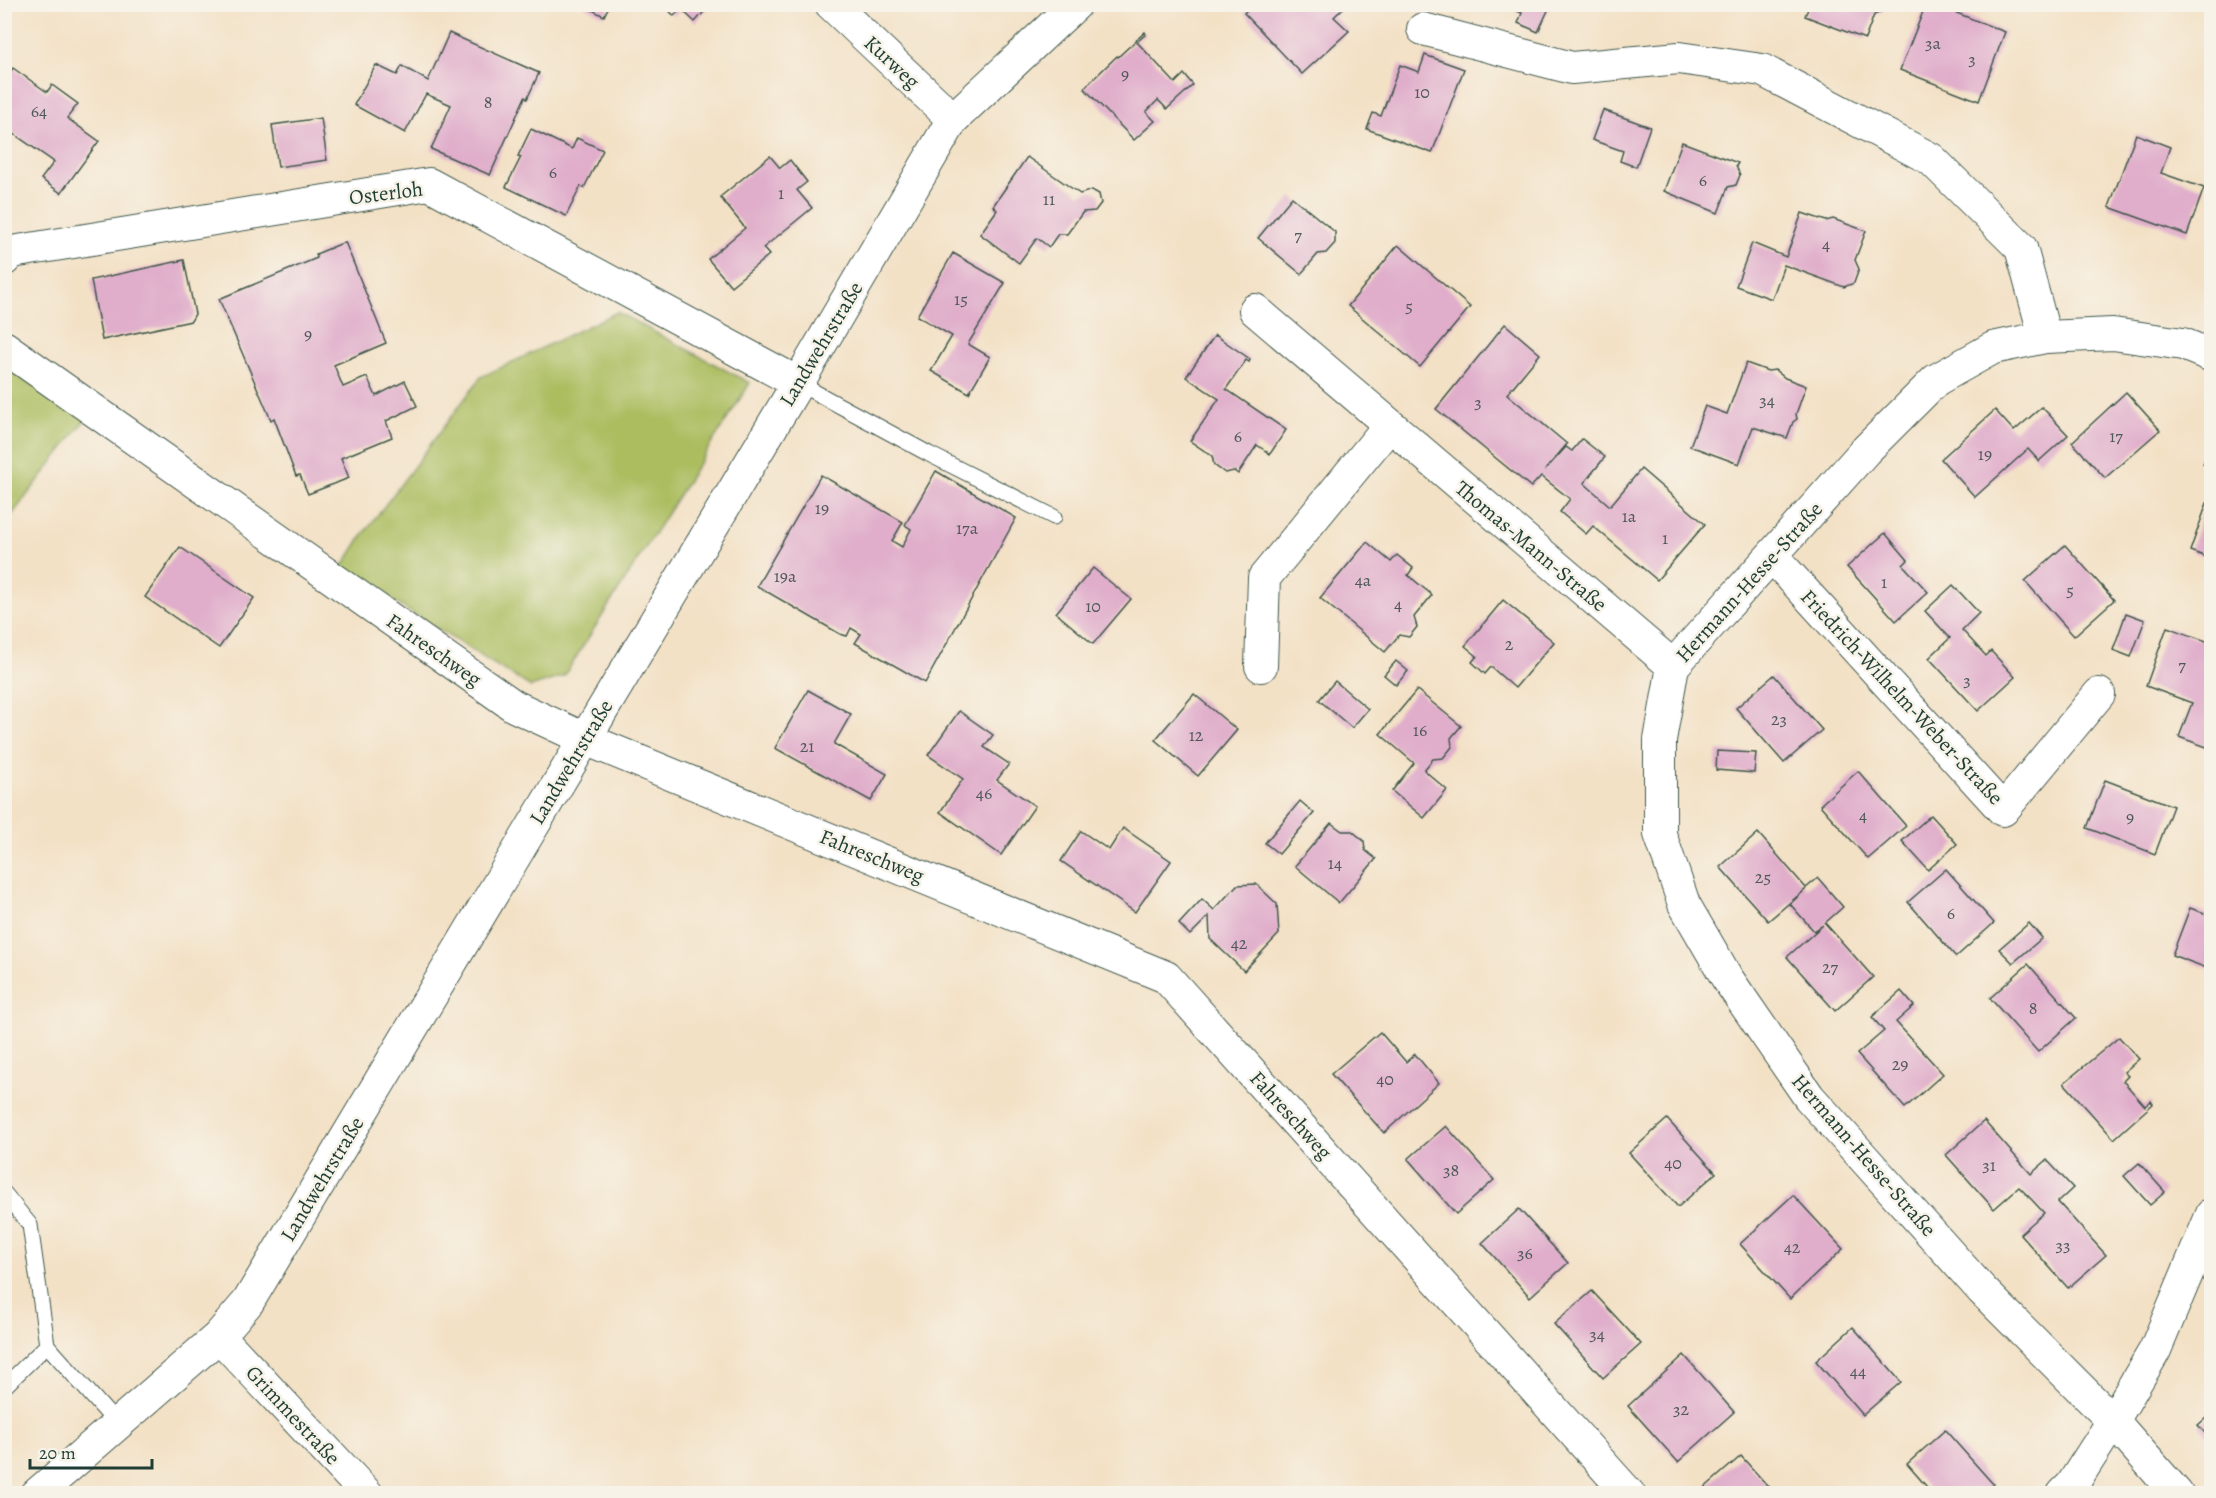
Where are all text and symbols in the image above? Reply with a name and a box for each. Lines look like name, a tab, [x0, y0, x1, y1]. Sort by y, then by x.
street label: Kurweg	[858, 29, 926, 95]
house number: 3a	[1925, 31, 1942, 55]
house number: 3	[1968, 47, 1976, 71]
house number: 9	[1121, 62, 1129, 86]
house number: 10	[1414, 80, 1430, 104]
house number: 8	[484, 90, 492, 114]
house number: 64	[31, 99, 47, 123]
house number: 6	[549, 160, 557, 184]
house number: 6	[1699, 168, 1707, 192]
street label: Osterloh	[347, 175, 425, 211]
house number: 1	[778, 181, 784, 205]
house number: 11	[1043, 187, 1055, 211]
house number: 7	[1294, 223, 1302, 247]
house number: 4	[1822, 232, 1830, 256]
street label: Landwehrstraße	[773, 276, 869, 412]
house number: 15	[954, 287, 968, 311]
house number: 5	[1405, 294, 1413, 318]
house number: 9	[304, 322, 312, 346]
house number: 34	[1759, 388, 1775, 412]
house number: 3	[1474, 390, 1482, 414]
house number: 6	[1234, 424, 1242, 448]
house number: 17	[2109, 424, 2123, 448]
house number: 19	[1978, 442, 1992, 466]
street label: Thomas-Mann-Straße	[1449, 474, 1613, 618]
house number: 19	[815, 496, 829, 520]
street label: Hermann-Hesse-Straße	[1669, 496, 1829, 668]
house number: 1a	[1622, 504, 1637, 528]
house number: 17a	[956, 516, 979, 540]
house number: 1	[1662, 526, 1668, 550]
house number: 19a	[774, 564, 797, 588]
house number: 4a	[1355, 568, 1372, 592]
house number: 1	[1881, 570, 1887, 594]
house number: 5	[2066, 578, 2074, 602]
street label: Friedrich-Wilhelm-Weber-Straße	[1794, 583, 2010, 811]
house number: 4	[1394, 592, 1402, 616]
house number: 10	[1085, 594, 1101, 618]
street label: Fahreschweg	[381, 607, 488, 693]
house number: 2	[1505, 632, 1514, 656]
house number: 7	[2178, 653, 2186, 677]
house number: 3	[1963, 668, 1971, 692]
street label: Landwehrstraße	[523, 694, 619, 830]
house number: 23	[1771, 707, 1787, 731]
house number: 16	[1413, 718, 1427, 742]
house number: 12	[1189, 723, 1204, 747]
house number: 21	[800, 734, 814, 758]
house number: 46	[976, 781, 992, 805]
house number: 4	[1859, 803, 1867, 827]
house number: 9	[2126, 805, 2134, 829]
street label: Fahreschweg	[816, 822, 929, 890]
house number: 14	[1328, 851, 1342, 875]
house number: 25	[1755, 865, 1771, 889]
house number: 6	[1947, 901, 1955, 925]
house number: 42	[1231, 931, 1248, 955]
house number: 27	[1822, 955, 1838, 979]
house number: 8	[2029, 996, 2037, 1020]
house number: 29	[1892, 1052, 1908, 1076]
street label: Fahreschweg	[1244, 1065, 1339, 1166]
house number: 40	[1376, 1067, 1394, 1091]
street label: Hermann-Hesse-Straße	[1786, 1068, 1942, 1242]
street label: Landwehrstraße	[274, 1111, 370, 1247]
house number: 40	[1664, 1151, 1682, 1175]
house number: 31	[1982, 1153, 1996, 1177]
house number: 38	[1443, 1158, 1459, 1182]
house number: 33	[2056, 1233, 2070, 1257]
house number: 42	[1784, 1235, 1801, 1259]
house number: 36	[1517, 1241, 1533, 1265]
house number: 34	[1589, 1322, 1605, 1346]
street label: Grimmestraße	[240, 1359, 346, 1471]
house number: 44	[1850, 1359, 1866, 1383]
house number: 32	[1673, 1397, 1689, 1421]
scale bar	[30, 1432, 152, 1470]
text: 20 m	[39, 1441, 76, 1465]

